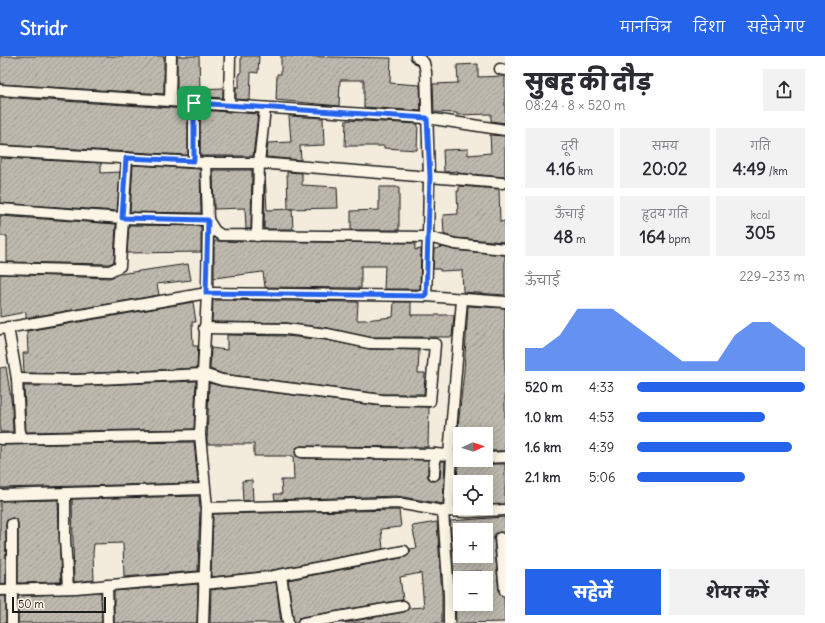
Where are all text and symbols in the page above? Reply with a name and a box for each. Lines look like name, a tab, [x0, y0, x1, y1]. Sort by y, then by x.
text: Stridr	[20, 16, 68, 40]
text: मानचित्र	[620, 18, 671, 36]
text: दिशा	[693, 18, 725, 36]
text: सहेजे गए	[747, 18, 805, 36]
text: सुबह की दौड़	[525, 68, 652, 96]
button: share	[763, 69, 805, 111]
pin	[177, 86, 211, 120]
icon: arrive	[183, 92, 205, 114]
text: 08:24 · 8 × 520 m	[525, 97, 625, 114]
text: दूरी	[561, 139, 578, 153]
text: समय	[652, 139, 678, 153]
text: गति	[750, 139, 770, 153]
text: 4.16	[546, 158, 575, 180]
text: 20:02	[643, 158, 687, 180]
text: 4:49	[733, 158, 766, 180]
text: km	[575, 164, 593, 178]
text: /km	[766, 164, 788, 178]
text: ऊँचाई	[555, 207, 584, 221]
text: हृदय गति	[642, 207, 688, 221]
text: kcal	[750, 208, 770, 222]
text: 305	[745, 222, 776, 244]
text: 48	[554, 226, 573, 248]
text: 164	[639, 226, 666, 248]
text: m	[573, 232, 586, 246]
text: bpm	[666, 232, 690, 246]
text: 229–233 m	[740, 268, 805, 285]
text: ऊँचाई	[525, 272, 560, 289]
text: 520 m	[525, 379, 563, 396]
text: 4:33	[589, 379, 614, 396]
text: 1.0 km	[525, 409, 563, 426]
text: 4:53	[589, 409, 614, 426]
north arrow	[453, 427, 493, 467]
map controls	[453, 427, 493, 611]
text: 1.6 km	[525, 439, 561, 456]
text: 4:39	[589, 439, 614, 456]
text: 2.1 km	[525, 469, 561, 486]
text: 5:06	[589, 469, 615, 486]
button: locate	[453, 475, 493, 515]
button: +	[453, 523, 493, 563]
button: सहेजें	[525, 569, 661, 615]
button: शेयर करें	[669, 569, 805, 615]
button: −	[453, 571, 493, 611]
scale bar	[12, 595, 106, 614]
text: 50 m	[18, 597, 44, 611]

